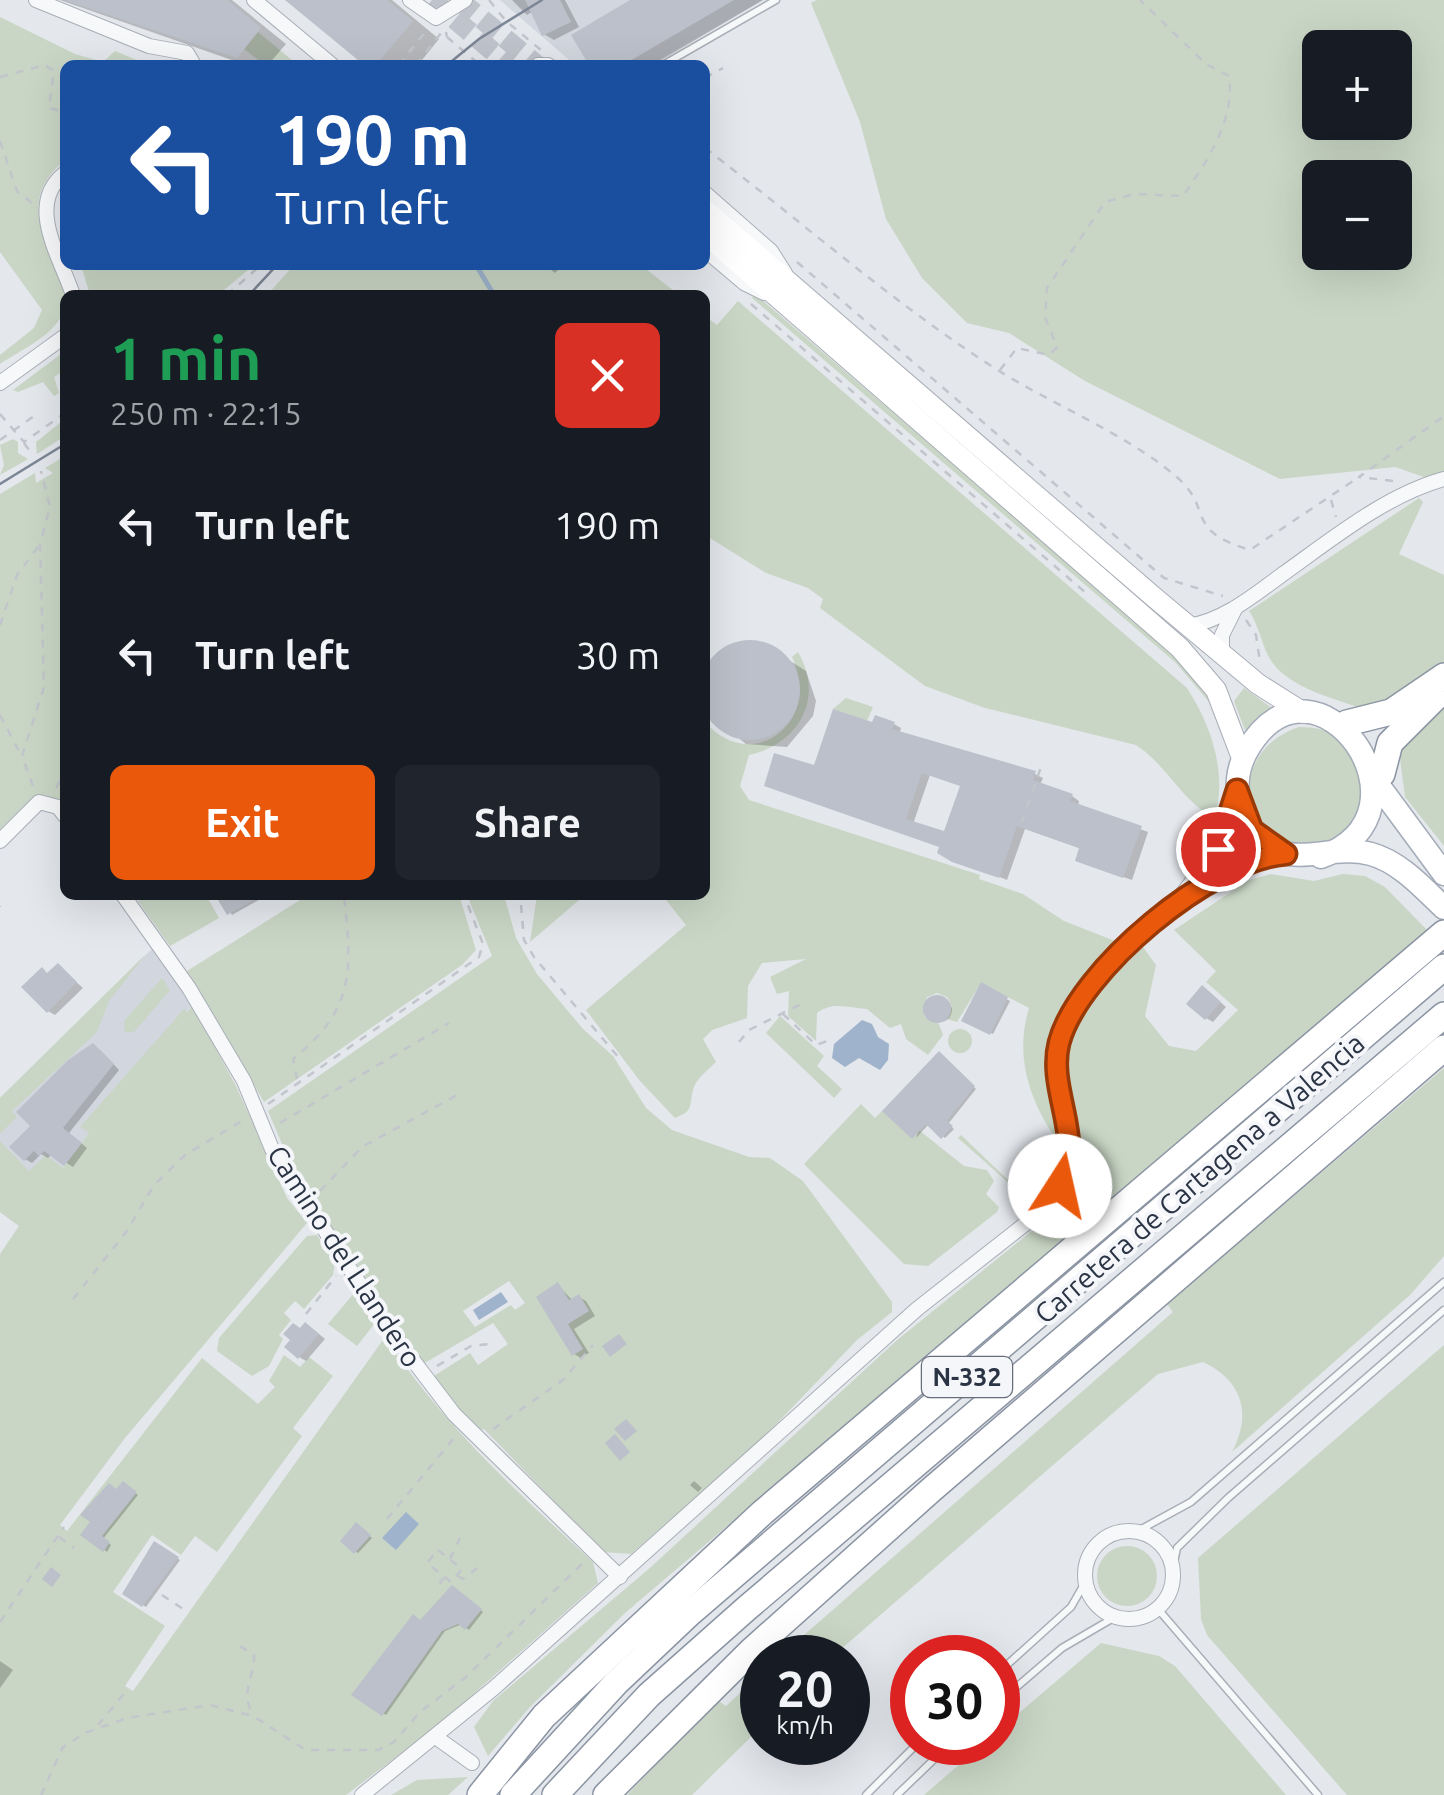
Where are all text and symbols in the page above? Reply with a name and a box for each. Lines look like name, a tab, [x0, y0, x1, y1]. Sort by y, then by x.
map controls	[1302, 30, 1412, 270]
button: +	[1302, 30, 1412, 140]
icon: left	[110, 100, 240, 230]
text: 190 m	[275, 100, 470, 178]
button: −	[1302, 160, 1412, 270]
text: Turn left	[275, 182, 449, 233]
button: close	[555, 323, 660, 428]
text: 1 min	[110, 324, 262, 391]
text: 250 m · 22:15	[110, 395, 302, 431]
icon: left	[110, 498, 165, 553]
text: Turn left	[195, 504, 350, 546]
text: 190 m	[554, 504, 660, 546]
icon: left	[110, 628, 165, 683]
text: Turn left	[195, 634, 350, 676]
text: 30 m	[576, 634, 660, 676]
button: Exit	[110, 765, 375, 880]
button: Share	[395, 765, 660, 880]
pin	[1176, 807, 1261, 892]
icon: arrive	[1191, 822, 1246, 877]
street label: Carretera de Cartagena a Valencia	[1028, 1027, 1370, 1329]
position arrow	[1008, 1134, 1112, 1238]
street label: Camino del Llandero	[262, 1139, 428, 1373]
road number: N-332	[922, 1357, 1012, 1397]
speed limit sign: 30	[890, 1635, 1020, 1765]
text: 20	[777, 1660, 833, 1716]
text: km/h	[776, 1711, 834, 1739]

